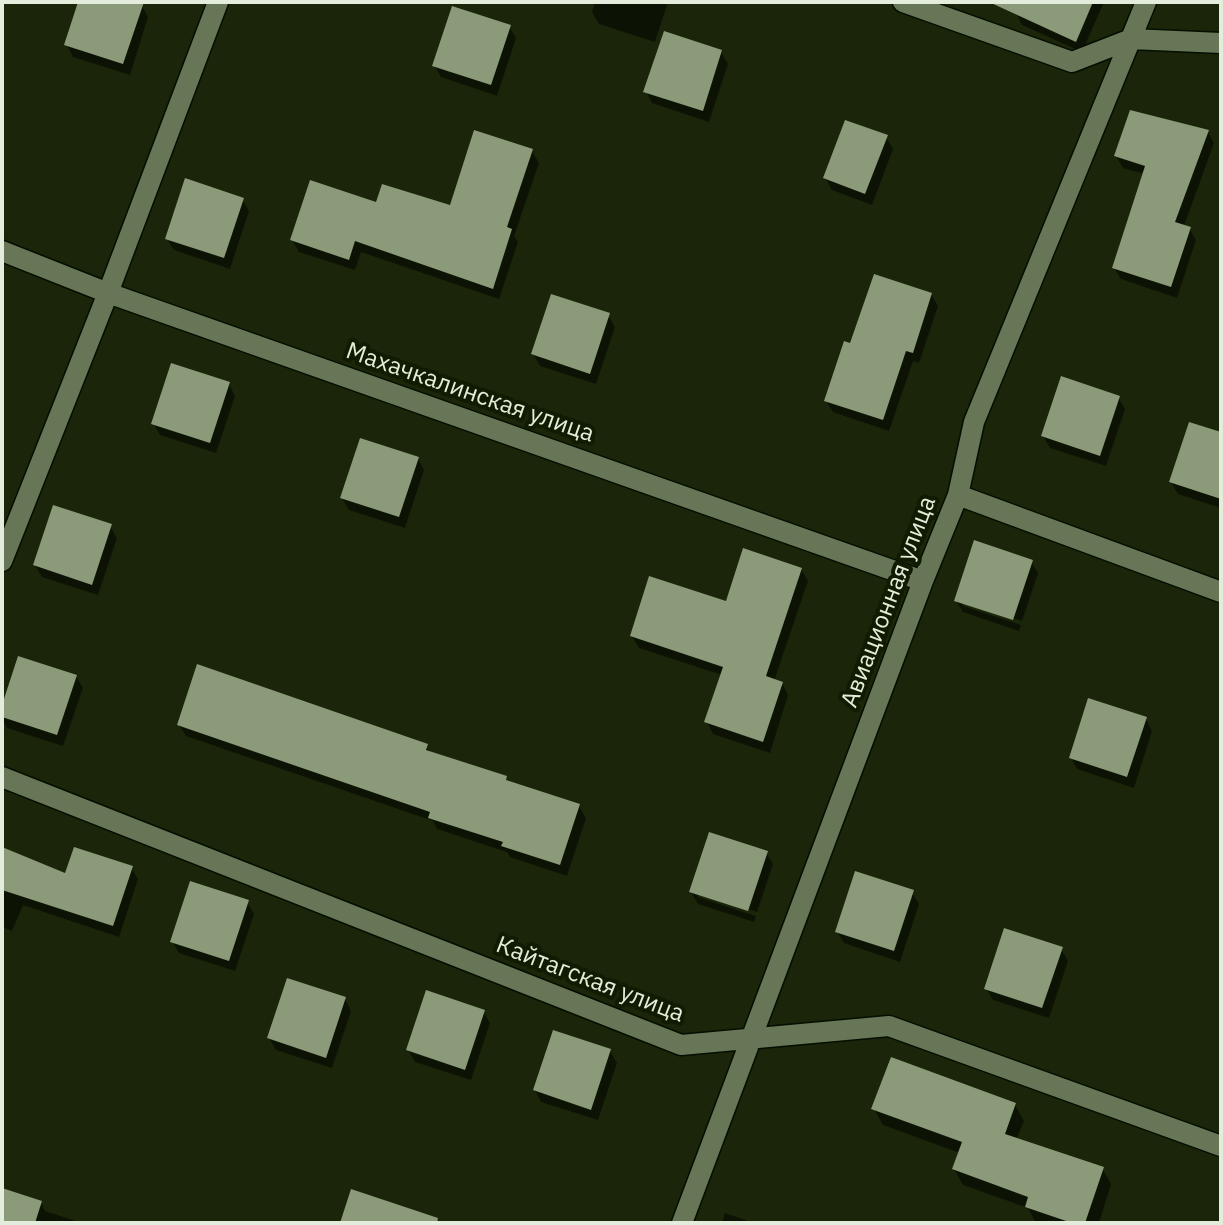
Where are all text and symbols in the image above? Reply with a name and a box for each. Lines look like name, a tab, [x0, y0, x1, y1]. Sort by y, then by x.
street label: Махачкалинская улица	[342, 337, 598, 449]
street label: Авиационная улица	[835, 492, 943, 712]
street label: Кайтагская улица	[492, 931, 688, 1029]

